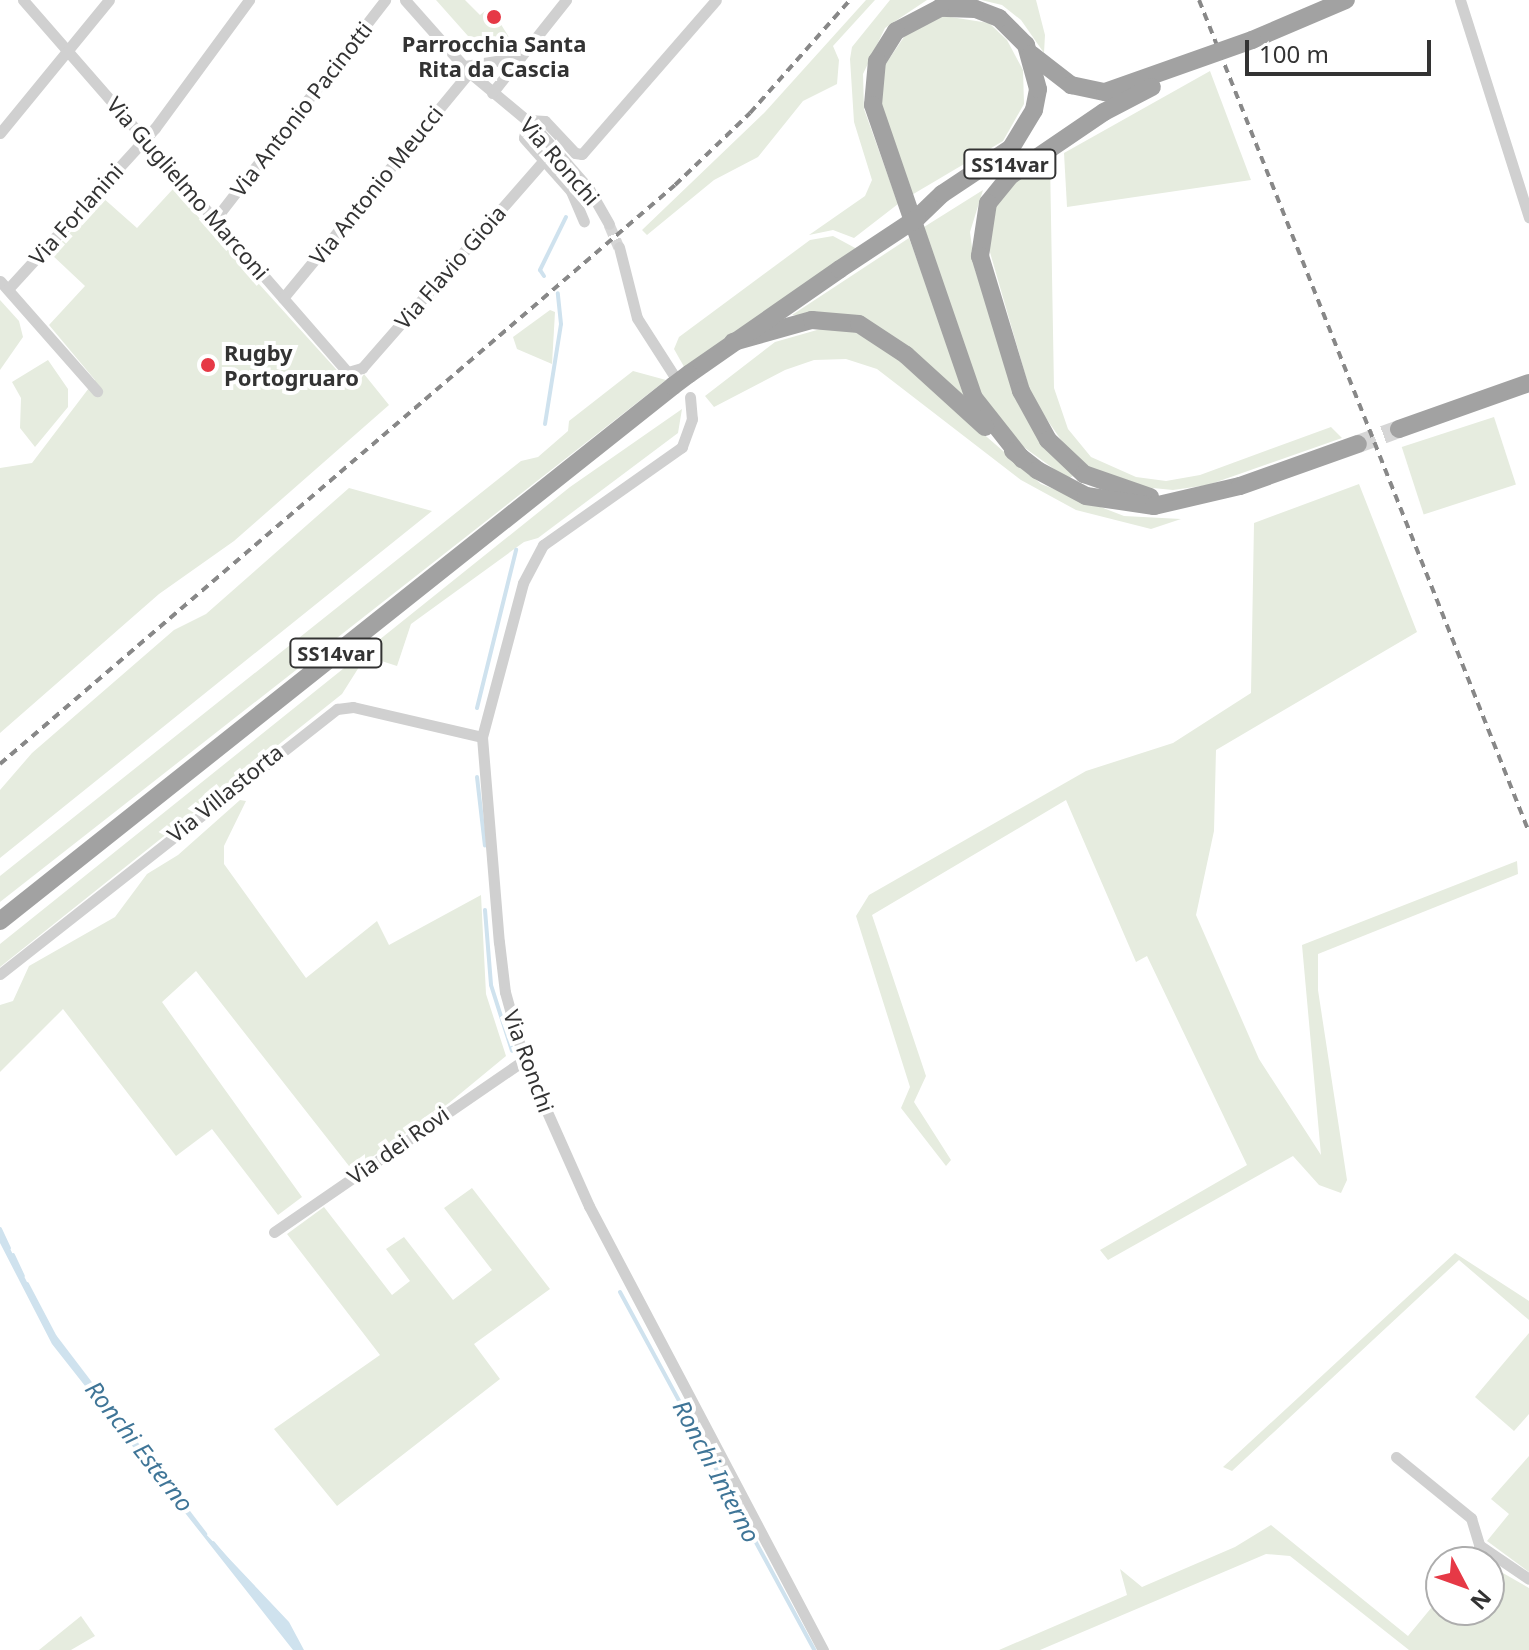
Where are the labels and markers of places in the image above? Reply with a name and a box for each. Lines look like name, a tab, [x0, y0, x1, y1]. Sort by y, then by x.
marker: Parrocchia Santa Rita da Cascia	[485, 8, 503, 26]
place label: Parrocchia Santa Rita da Cascia	[402, 30, 586, 82]
place label: Rugby Portogruaro	[224, 339, 359, 390]
marker: Rugby Portogruaro	[199, 356, 217, 374]

